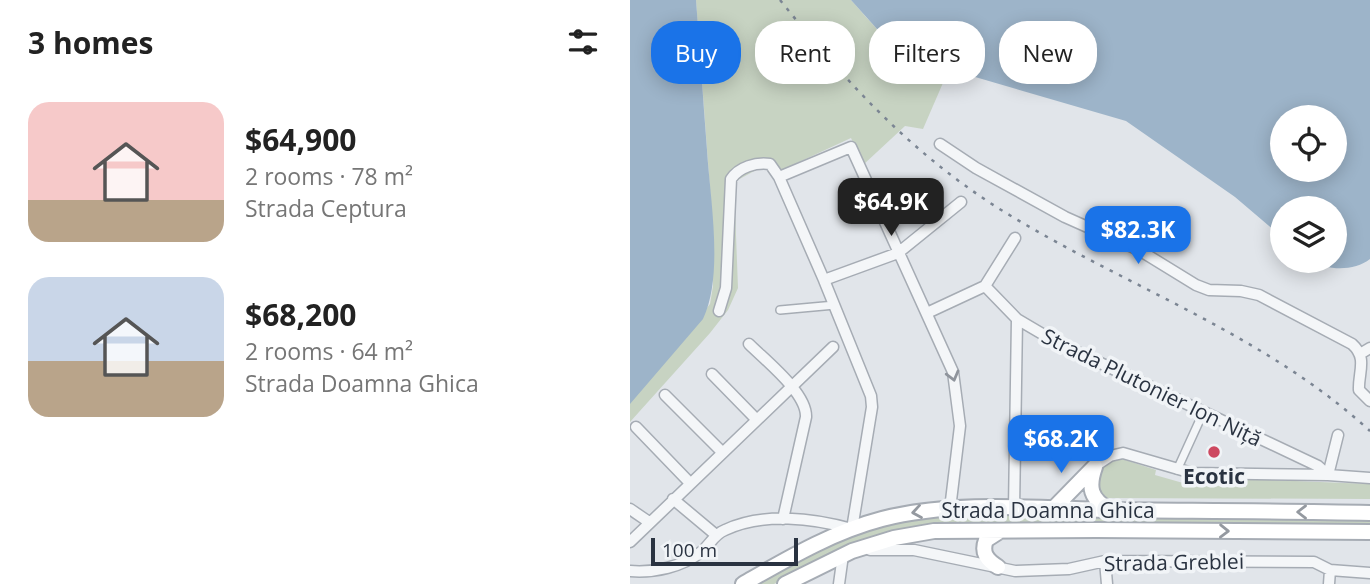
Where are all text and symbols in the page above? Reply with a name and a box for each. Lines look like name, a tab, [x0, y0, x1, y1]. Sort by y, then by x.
chip: Buy	[651, 21, 741, 84]
chip: Rent	[755, 21, 855, 84]
chip: Filters	[869, 21, 985, 84]
chip: New	[999, 21, 1097, 84]
text: 3 homes	[28, 22, 153, 63]
icon: filters	[564, 23, 602, 61]
map controls	[1270, 105, 1347, 273]
button: locate	[1270, 105, 1347, 182]
text: $64,900	[245, 119, 356, 160]
icon: home	[84, 130, 168, 214]
text: 2 rooms · 78 m²	[245, 160, 413, 192]
pin: $64.9K	[834, 178, 948, 238]
text: $64.9K	[854, 185, 928, 217]
text: Strada Ceptura	[245, 192, 407, 224]
button: layers	[1270, 196, 1347, 273]
pin: $82.3K	[1081, 206, 1195, 266]
text: $82.3K	[1101, 213, 1175, 245]
text: $68,200	[245, 294, 356, 335]
icon: home	[84, 305, 168, 389]
street label: Strada Plutonier Ion Niță	[1037, 322, 1267, 452]
text: 2 rooms · 64 m²	[245, 335, 413, 367]
text: Strada Doamna Ghica	[245, 367, 479, 399]
one-way arrow	[945, 370, 959, 382]
pin: $68.2K	[1004, 416, 1118, 475]
text: $68.2K	[1024, 422, 1098, 454]
marker: Ecotic	[1206, 444, 1222, 460]
place label: Ecotic	[1183, 462, 1245, 490]
street label: Strada Doamna Ghica	[941, 496, 1155, 524]
one-way arrow	[911, 504, 922, 519]
one-way arrow	[1296, 504, 1307, 520]
one-way arrow	[1219, 523, 1229, 539]
scale bar	[651, 535, 798, 567]
text: 100 m	[662, 537, 717, 563]
street label: Strada Greblei	[1104, 547, 1244, 577]

